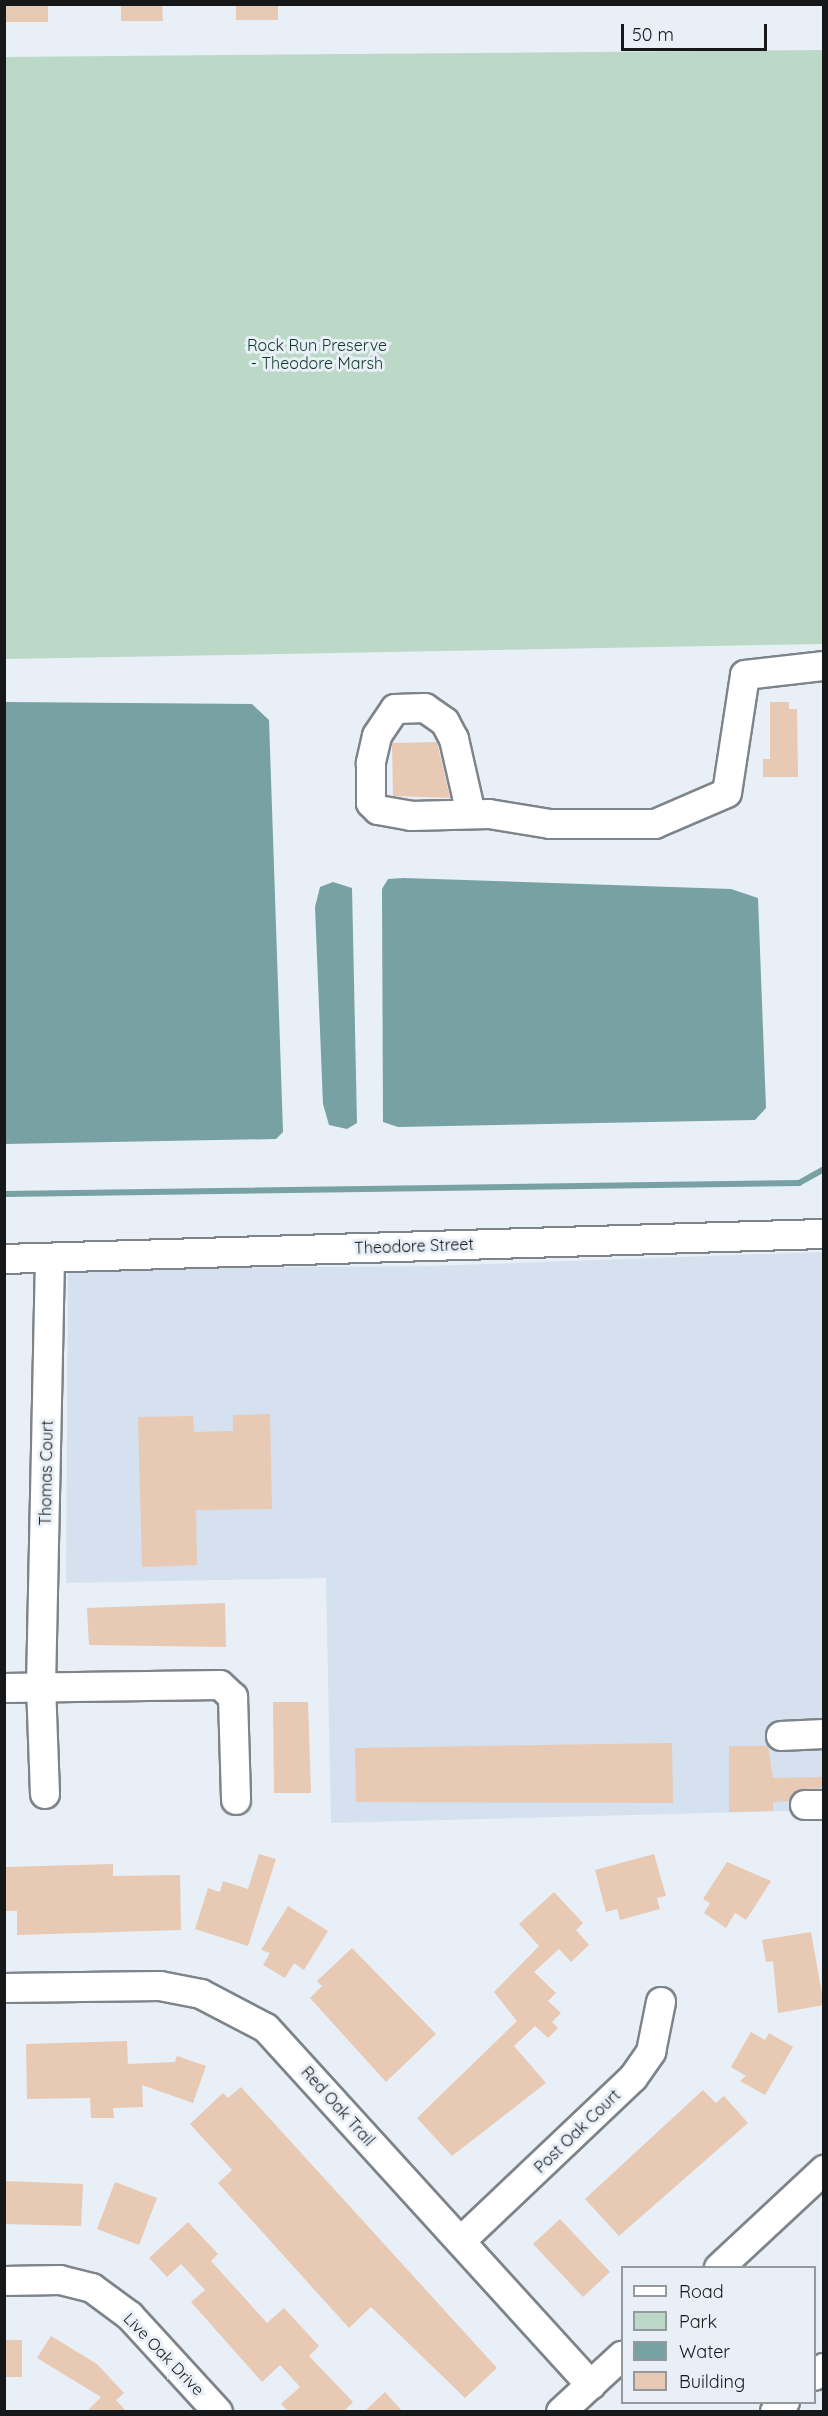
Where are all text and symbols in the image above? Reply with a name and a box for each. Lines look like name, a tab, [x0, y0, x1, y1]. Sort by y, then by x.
scale bar	[624, 12, 770, 50]
text: 50 m	[632, 23, 674, 46]
park label: Rock Run Preserve - Theodore Marsh	[247, 335, 387, 373]
street label: Theodore Street	[354, 1234, 474, 1258]
street label: Thomas Court	[35, 1420, 57, 1526]
street label: Red Oak Trail	[297, 2062, 379, 2150]
street label: Post Oak Court	[530, 2085, 624, 2177]
legend	[621, 2266, 816, 2404]
text: Road	[679, 2280, 724, 2303]
street label: Live Oak Drive	[120, 2309, 208, 2399]
text: Park	[679, 2310, 717, 2333]
text: Water	[679, 2340, 730, 2363]
text: Building	[679, 2370, 745, 2393]

